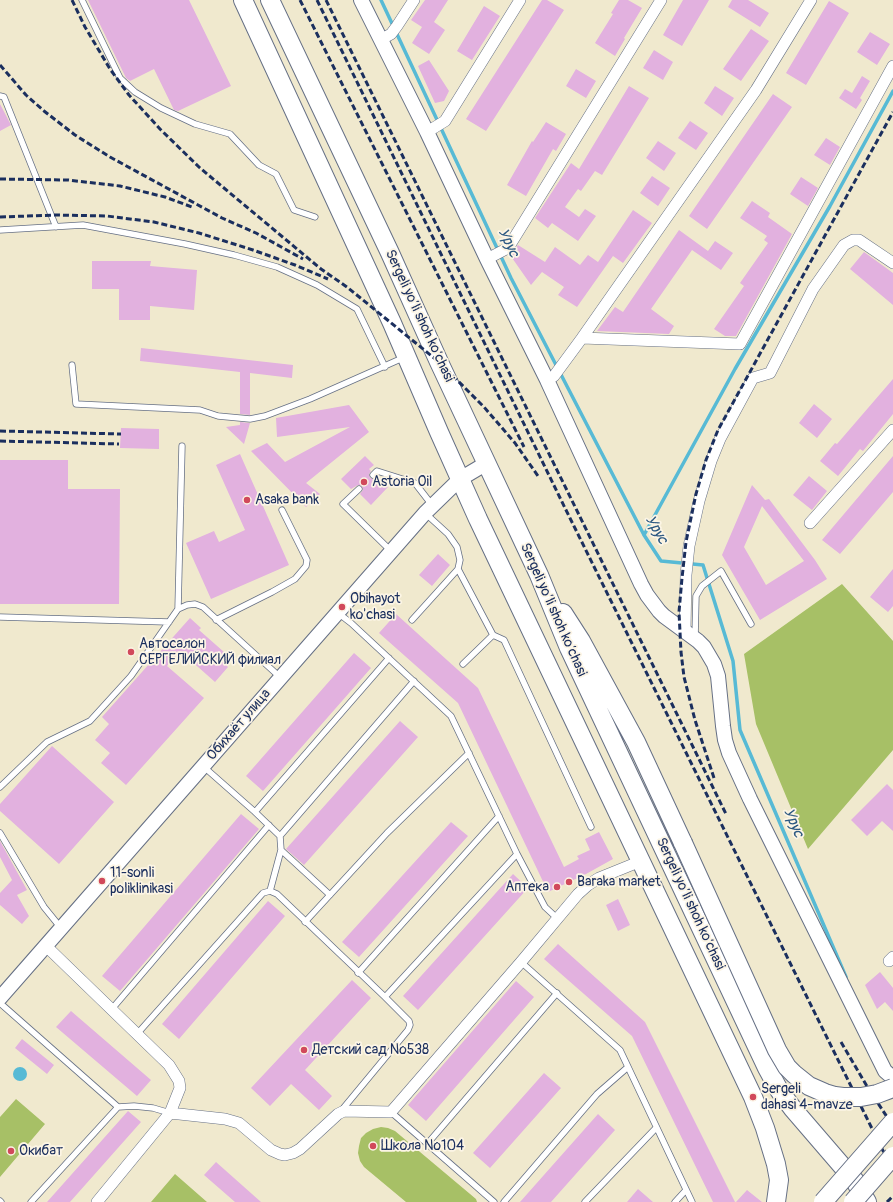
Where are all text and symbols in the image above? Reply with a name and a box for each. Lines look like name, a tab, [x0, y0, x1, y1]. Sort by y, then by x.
water label: Урус	[493, 226, 523, 260]
street label: Sergeli yo‘li shoh ko‘chasi	[381, 247, 457, 385]
place label: Astoria Oil	[372, 474, 432, 490]
marker: Astoria Oil	[359, 477, 369, 487]
place label: Asaka bank	[255, 492, 319, 508]
marker: Asaka bank	[242, 495, 252, 505]
water label: Урус	[641, 512, 671, 548]
street label: Sergeli yo‘li shoh ko‘chasi	[516, 541, 590, 679]
place label: Obihayot ko'chasi	[350, 591, 400, 624]
marker: Obihayot ko'chasi	[337, 602, 347, 612]
place label: Автосалон СЕРГЕЛИЙСКИЙ филиал	[139, 636, 281, 668]
marker: Автосалон СЕРГЕЛИЙСКИЙ филиал	[126, 647, 136, 657]
street label: Обихаёт улица	[203, 686, 275, 764]
water label: Урус	[779, 806, 807, 840]
street label: Sergeli yo‘li shoh ko‘chasi	[652, 835, 728, 973]
place label: 11-sonli poliklinikasi	[110, 865, 173, 898]
place label: Baraka market	[577, 874, 661, 890]
marker: 11-sonli poliklinikasi	[97, 876, 107, 886]
marker: Baraka market	[564, 877, 574, 887]
place label: Аптека	[505, 879, 549, 895]
marker: Аптека	[552, 882, 562, 892]
place label: Детский сад №538	[312, 1042, 429, 1058]
marker: Детский сад №538	[299, 1045, 309, 1055]
place label: Sergeli dahasi 4-mavze	[761, 1081, 853, 1114]
marker: Sergeli dahasi 4-mavze	[748, 1092, 758, 1102]
place label: Школа №104	[381, 1138, 464, 1154]
marker: Школа №104	[368, 1141, 378, 1151]
place label: Окибат	[19, 1143, 63, 1159]
marker: Окибат	[6, 1146, 16, 1156]

